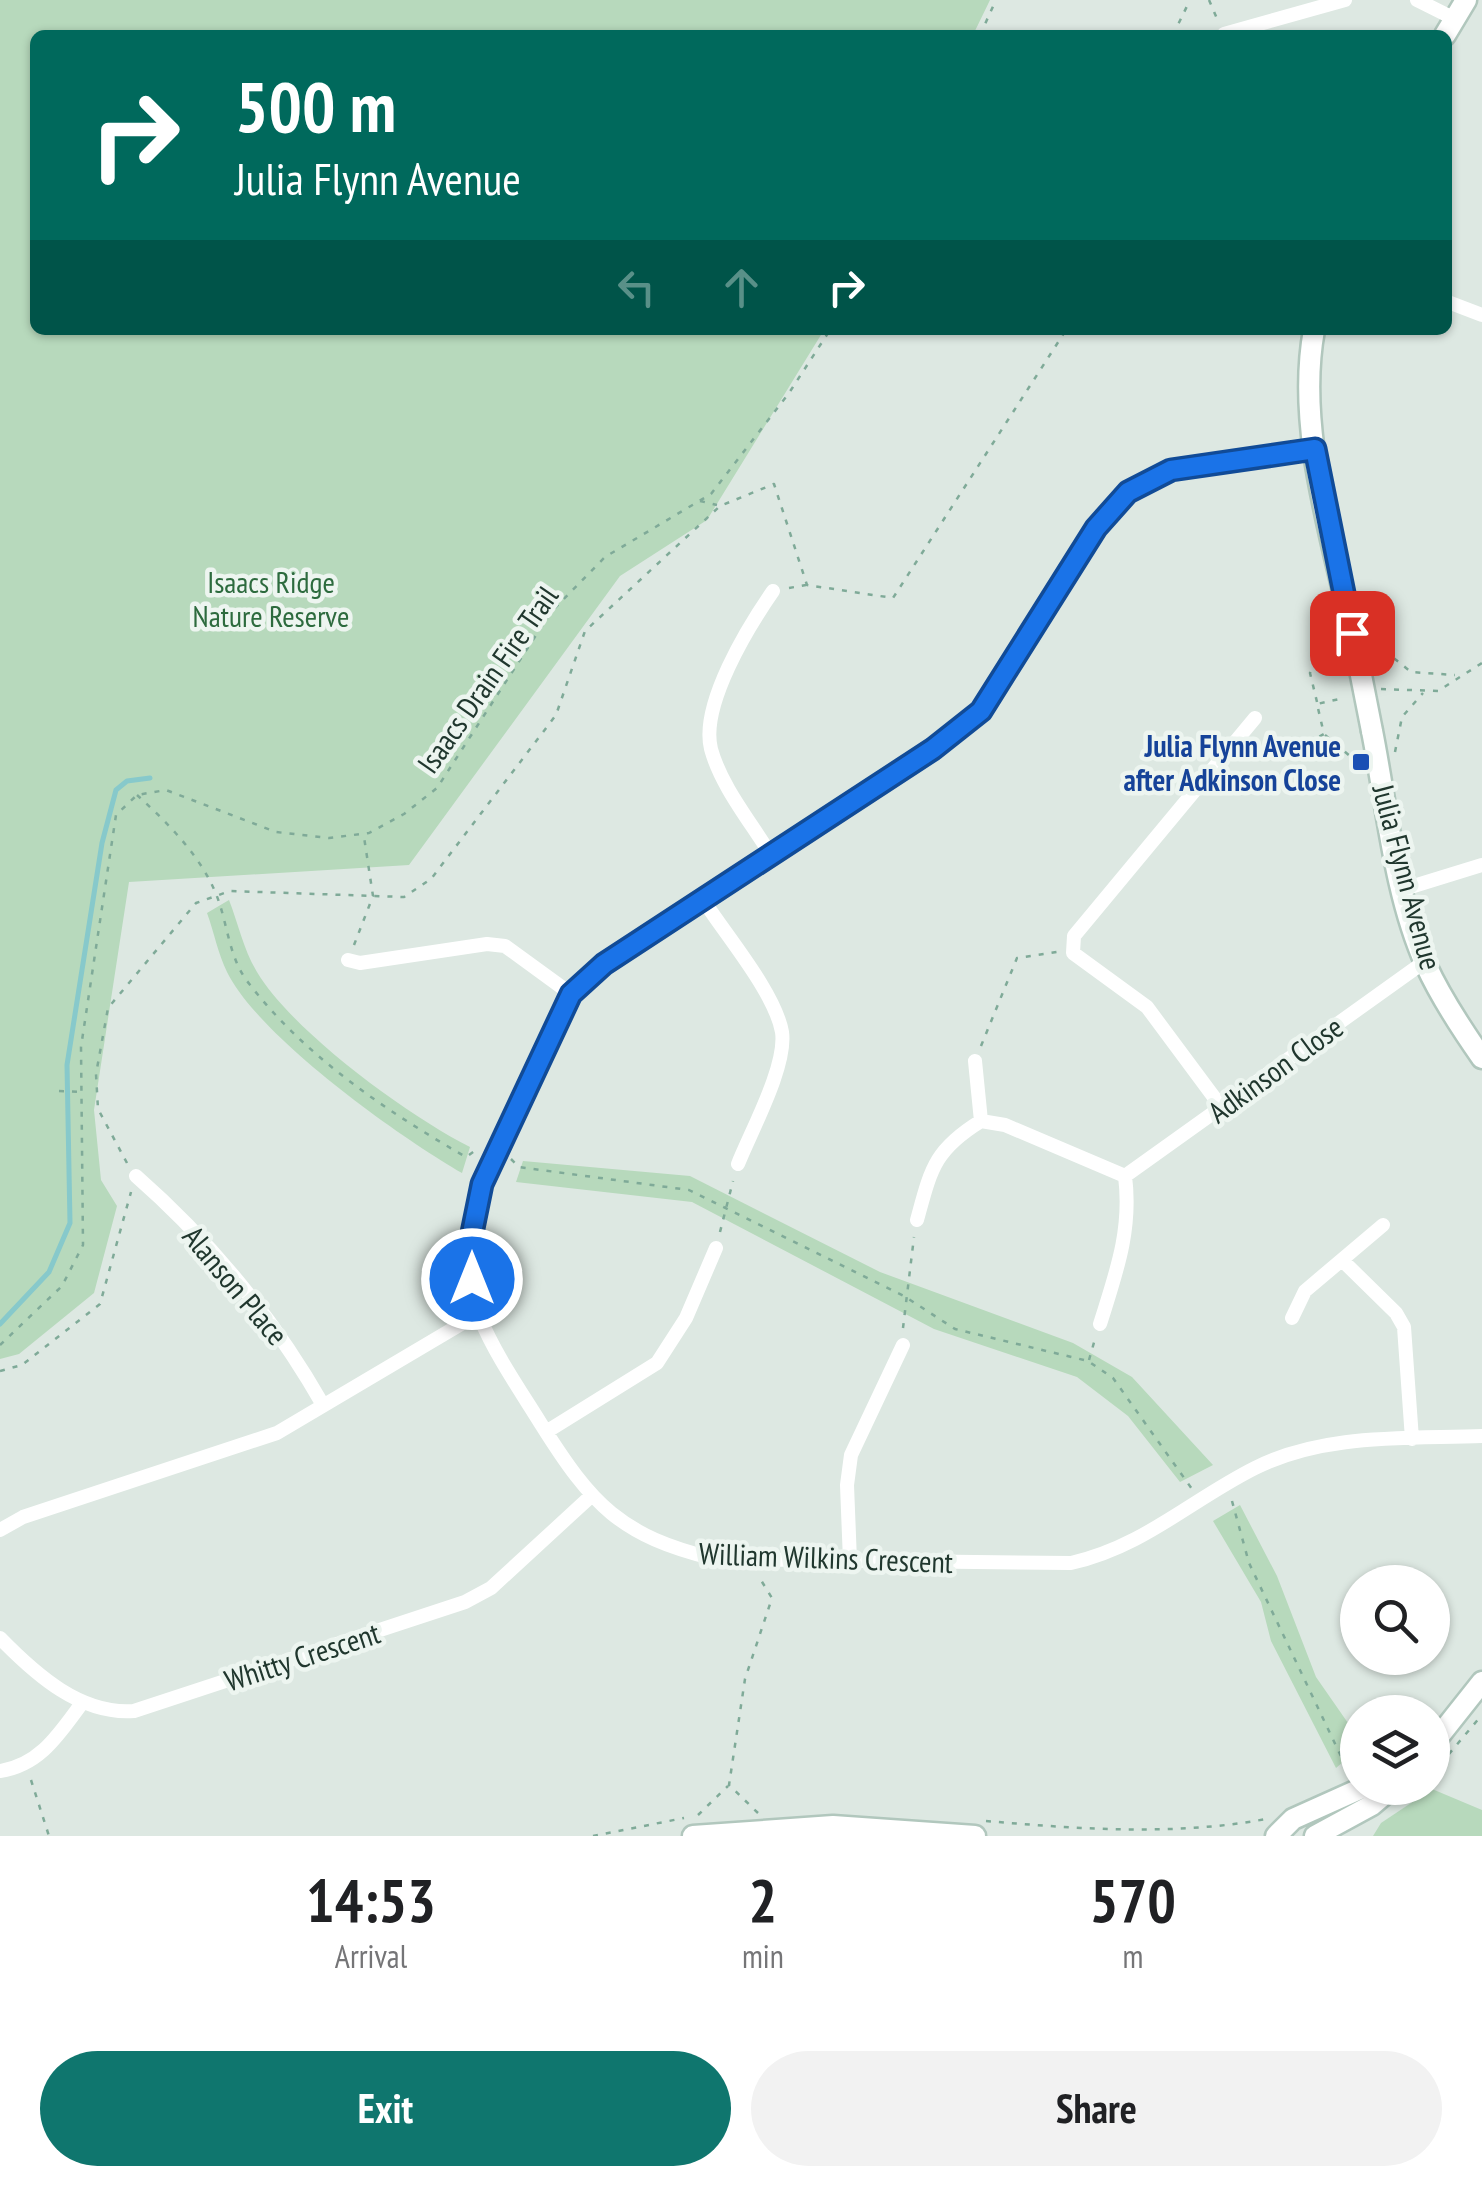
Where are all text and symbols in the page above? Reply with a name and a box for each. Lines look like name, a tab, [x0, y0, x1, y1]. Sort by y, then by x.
text: 500 m	[235, 61, 396, 151]
icon: right	[70, 70, 200, 200]
text: Julia Flynn Avenue	[235, 149, 521, 207]
icon: left	[609, 260, 664, 315]
icon: ahead	[714, 260, 769, 315]
icon: right	[819, 260, 874, 315]
park label: Isaacs Ridge Nature Reserve	[193, 562, 349, 635]
street label: Isaacs Drain Fire Trail	[408, 578, 566, 780]
pin	[1310, 591, 1395, 676]
icon: arrive	[1325, 606, 1380, 661]
place label: Julia Flynn Avenue after Adkinson Close	[1124, 726, 1341, 799]
marker: Julia Flynn Avenue after Adkinson Close	[1350, 751, 1372, 773]
street label: Julia Flynn Avenue	[1364, 779, 1451, 974]
street label: Adkinson Close	[1200, 1007, 1350, 1131]
street label: Alanson Place	[175, 1217, 297, 1353]
position arrow	[420, 1227, 524, 1331]
street label: William Wilkins Crescent	[698, 1533, 954, 1581]
map controls	[1340, 1565, 1450, 1805]
button: search	[1340, 1565, 1450, 1675]
street label: Whitty Crescent	[219, 1612, 385, 1699]
button: layers	[1340, 1695, 1450, 1805]
text: 14:53	[306, 1861, 436, 1939]
text: 2	[749, 1861, 777, 1939]
text: 570	[1090, 1861, 1176, 1939]
text: Arrival	[335, 1935, 407, 1977]
text: min	[742, 1935, 784, 1977]
text: m	[1122, 1935, 1143, 1977]
button: Exit	[40, 2051, 731, 2166]
button: Share	[751, 2051, 1442, 2166]

